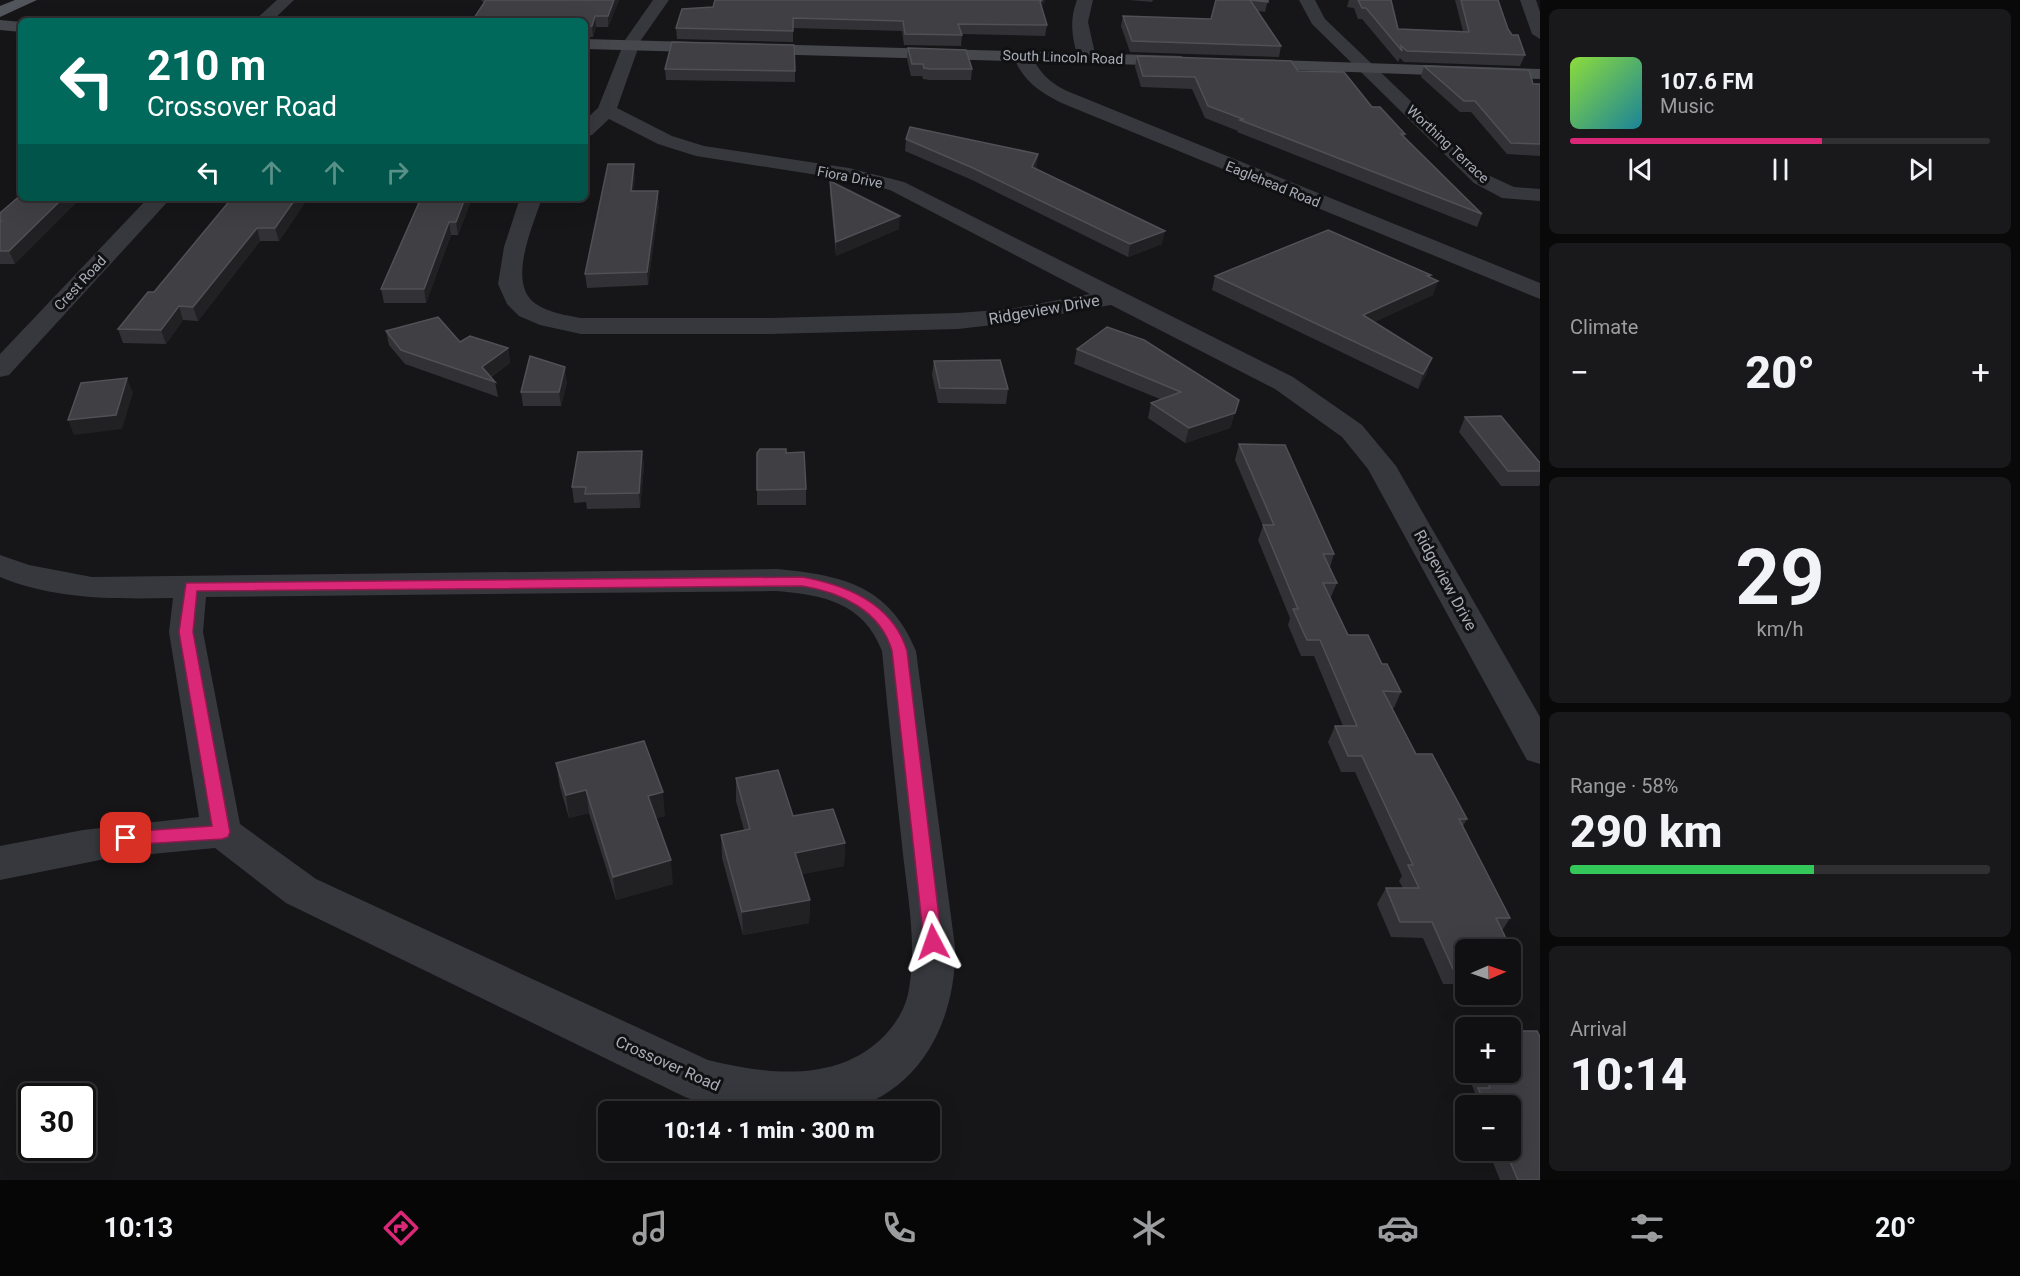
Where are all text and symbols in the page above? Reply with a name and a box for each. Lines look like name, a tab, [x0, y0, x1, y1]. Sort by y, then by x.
text: 210 m	[147, 41, 266, 90]
icon: left	[48, 42, 126, 120]
street label: South Lincoln Road	[1003, 47, 1123, 67]
text: 107.6 FM	[1660, 69, 1754, 94]
text: Crossover Road	[147, 91, 337, 123]
text: Music	[1660, 94, 1714, 118]
street label: Worthing Terrace	[1404, 102, 1492, 186]
icon: previous	[1624, 153, 1657, 186]
icon: pause	[1764, 153, 1797, 186]
icon: next	[1904, 153, 1937, 186]
icon: left	[192, 156, 225, 189]
icon: ahead	[255, 156, 288, 189]
icon: ahead	[318, 156, 351, 189]
icon: right	[381, 156, 414, 189]
street label: Eaglehead Road	[1223, 158, 1323, 210]
street label: Fiora Drive	[816, 163, 884, 191]
street label: Crest Road	[51, 252, 109, 314]
street label: Ridgeview Drive	[987, 290, 1101, 329]
text: Climate	[1570, 315, 1638, 339]
text: 20°	[1745, 346, 1815, 399]
text: −	[1570, 353, 1589, 392]
text: +	[1971, 353, 1990, 392]
street label: Ridgeview Drive	[1410, 527, 1481, 634]
text: 29	[1735, 532, 1825, 623]
text: km/h	[1757, 617, 1803, 641]
text: Range · 58%	[1570, 774, 1678, 798]
text: 290 km	[1570, 805, 1722, 858]
pin	[100, 812, 151, 863]
icon: arrive	[109, 821, 142, 854]
position arrow	[901, 910, 965, 974]
north arrow	[1455, 939, 1521, 1005]
map controls	[1455, 939, 1521, 1161]
button: +	[1455, 1017, 1521, 1083]
text: Arrival	[1570, 1017, 1627, 1041]
street label: Crossover Road	[613, 1032, 723, 1095]
text: 10:14	[1570, 1048, 1687, 1101]
speed limit sign: 30	[18, 1083, 96, 1161]
button: −	[1455, 1095, 1521, 1161]
text: 10:14 · 1 min · 300 m	[664, 1118, 874, 1143]
icon: directions	[380, 1207, 422, 1249]
icon: music	[629, 1207, 671, 1249]
icon: phone	[878, 1207, 920, 1249]
icon: climate	[1128, 1207, 1170, 1249]
icon: car	[1377, 1207, 1419, 1249]
icon: filters	[1626, 1207, 1668, 1249]
text: 10:13	[104, 1212, 173, 1244]
text: 20°	[1875, 1212, 1916, 1244]

